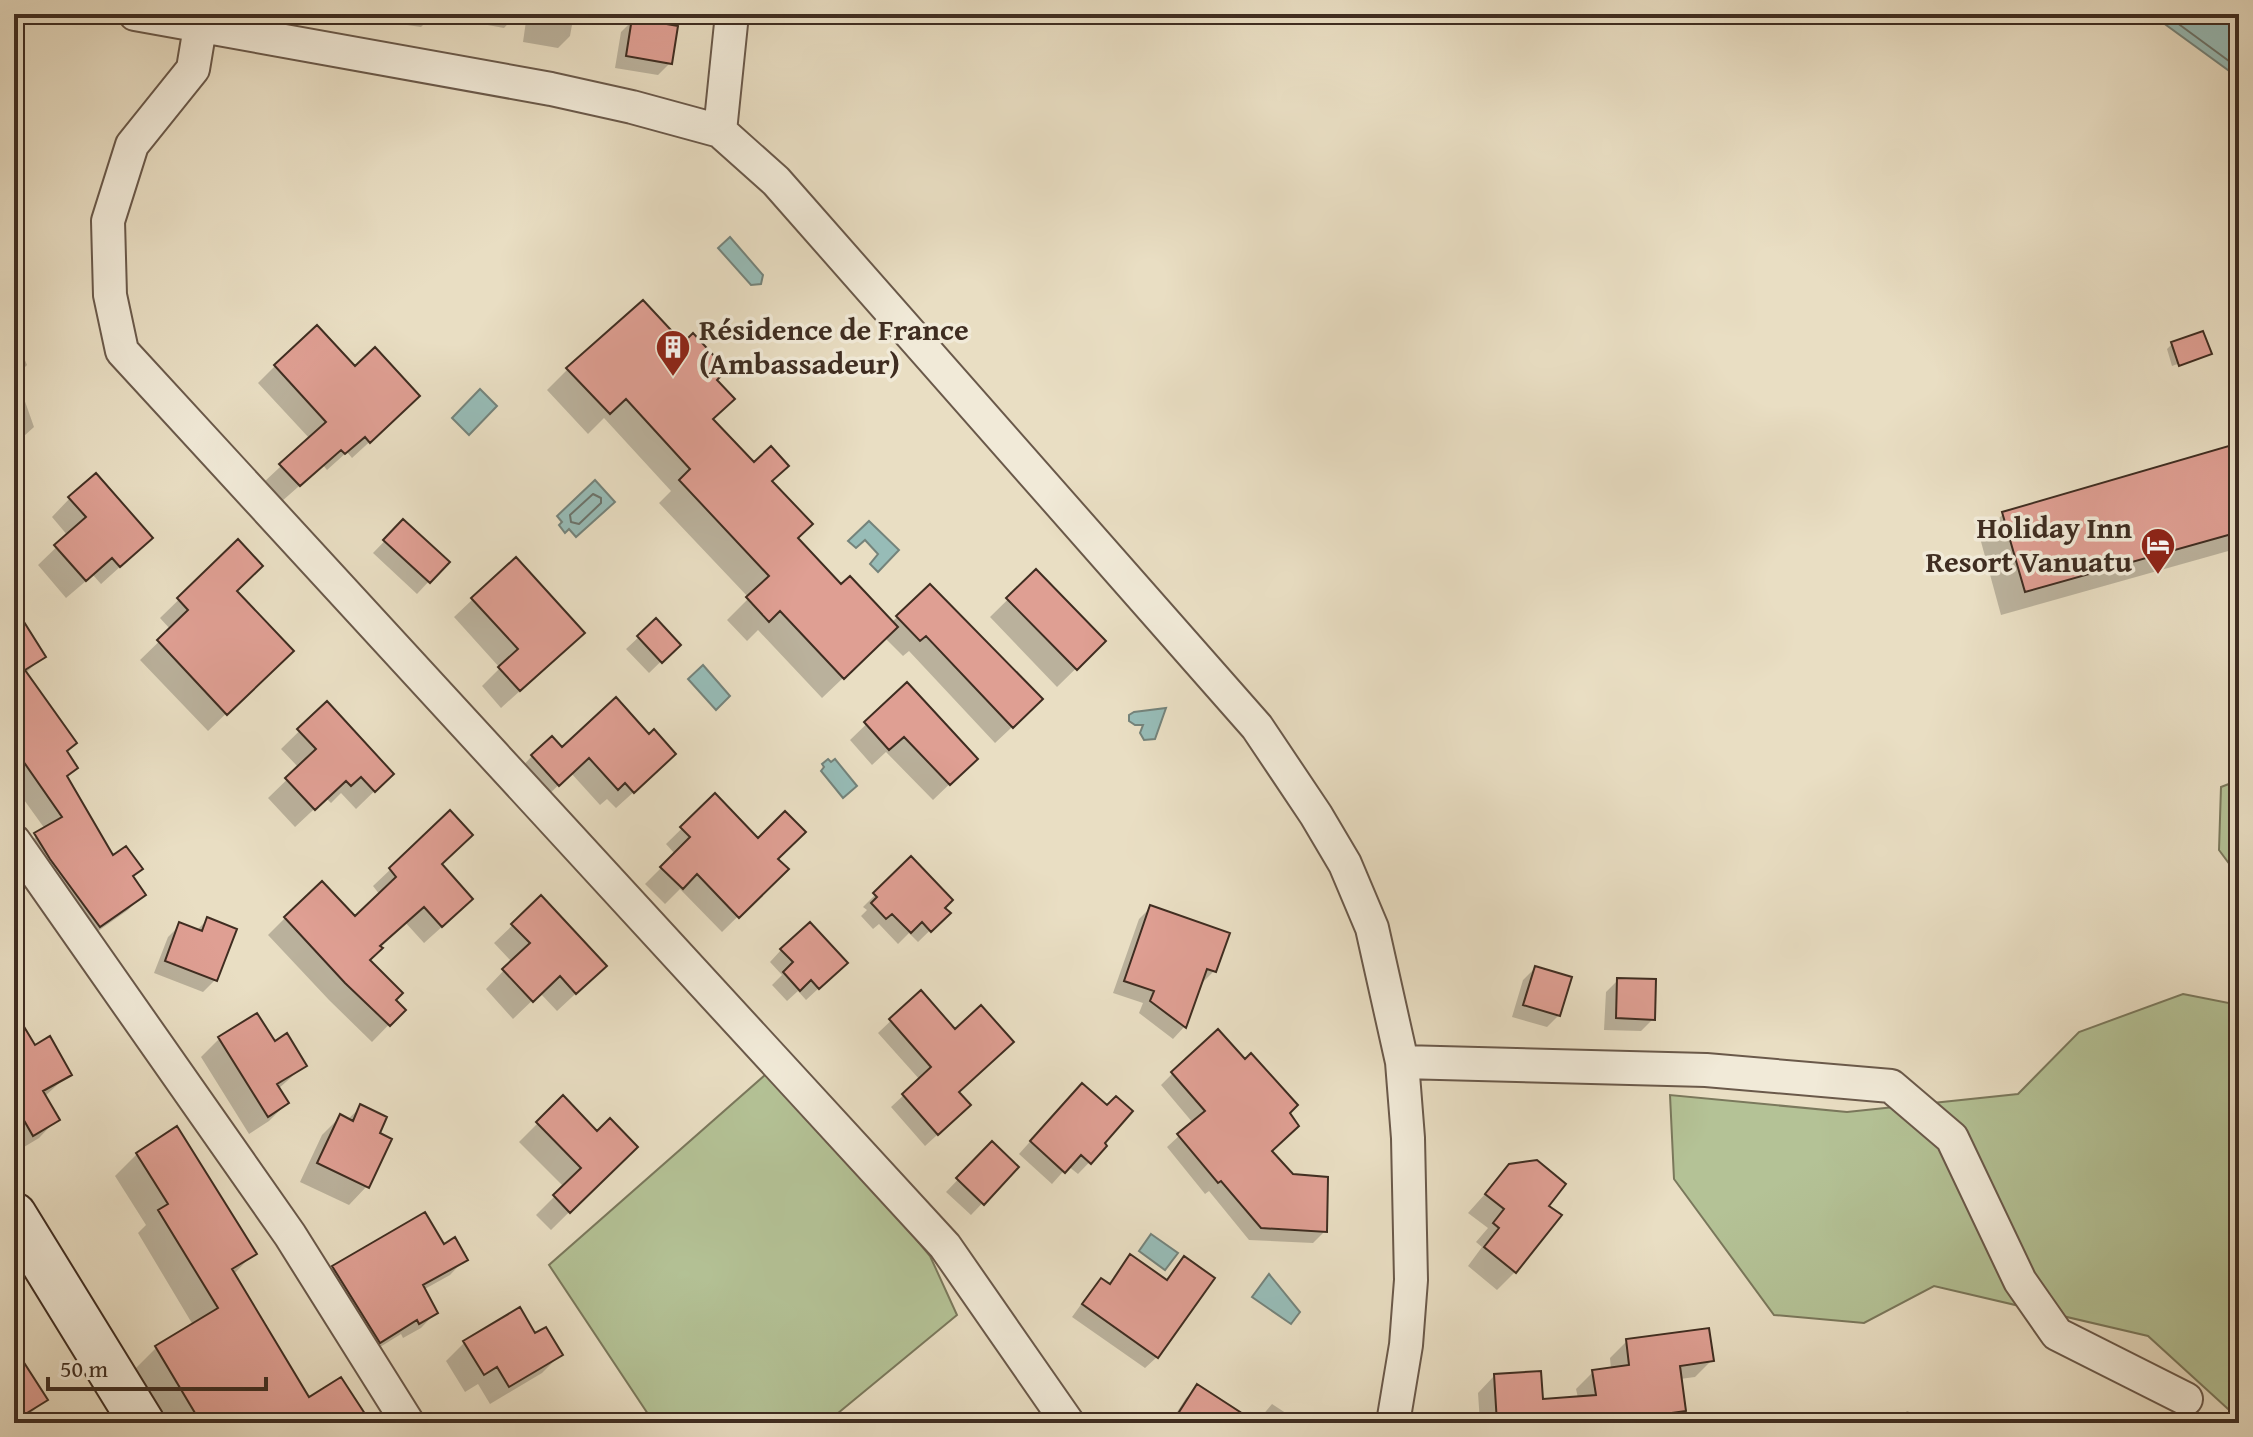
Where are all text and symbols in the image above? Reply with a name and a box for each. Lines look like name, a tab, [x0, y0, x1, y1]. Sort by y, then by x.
place label: Résidence de France (Ambassadeur)	[699, 307, 969, 385]
building icon: Résidence de France (Ambassadeur)	[654, 328, 692, 378]
place label: Holiday Inn Resort Vanuatu	[1926, 505, 2133, 583]
hotel icon: Holiday Inn Resort Vanuatu	[2139, 526, 2177, 576]
scale bar	[48, 1341, 266, 1391]
text: 50 m	[60, 1351, 108, 1386]

